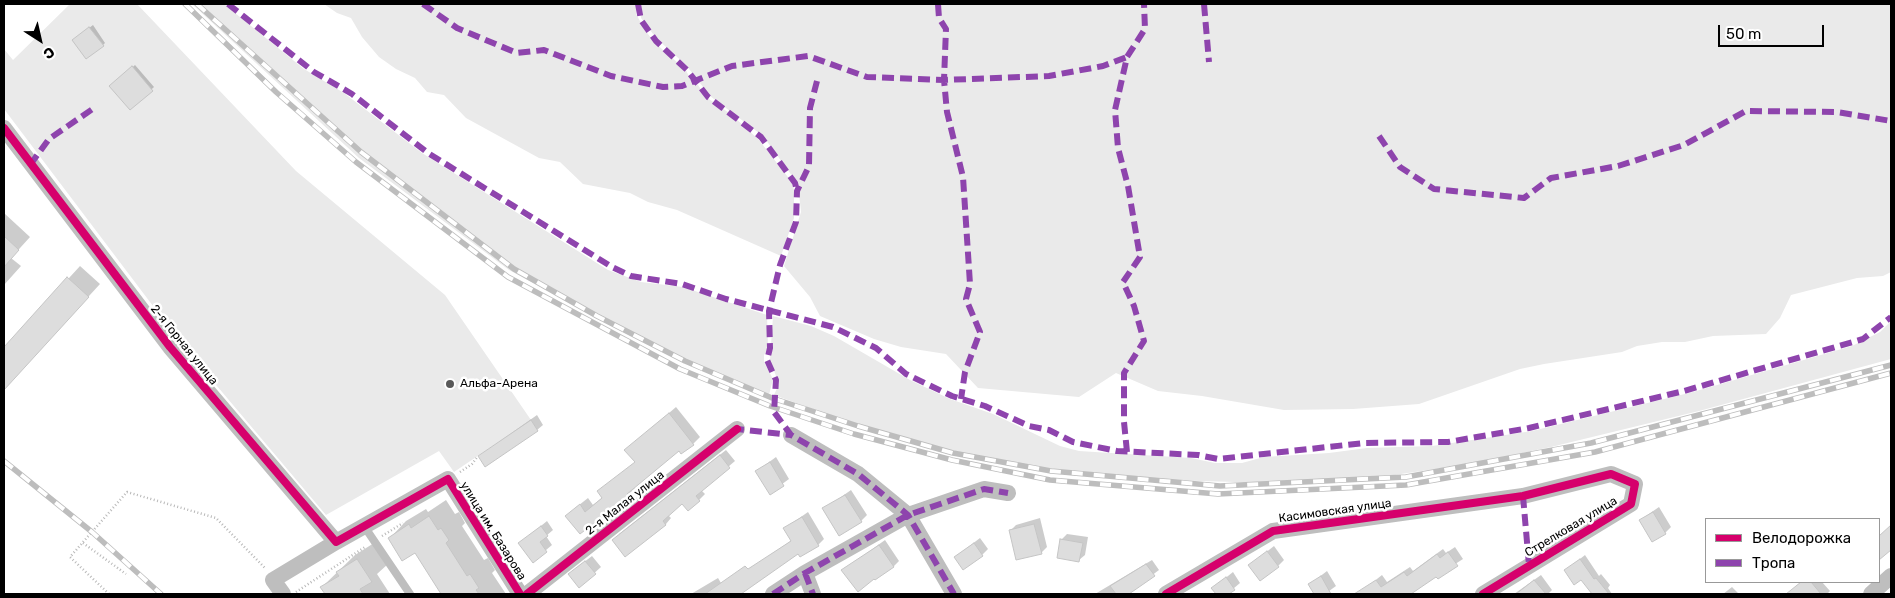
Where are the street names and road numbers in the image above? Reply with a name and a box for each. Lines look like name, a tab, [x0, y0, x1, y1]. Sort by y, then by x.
street label: 2-я Горная улица	[147, 302, 221, 388]
street label: 2-я Малая улица	[583, 468, 667, 538]
street label: улица им. Базарова	[457, 479, 529, 583]
street label: Стрелковая улица	[1522, 494, 1620, 560]
street label: Касимовская улица	[1278, 496, 1392, 526]

